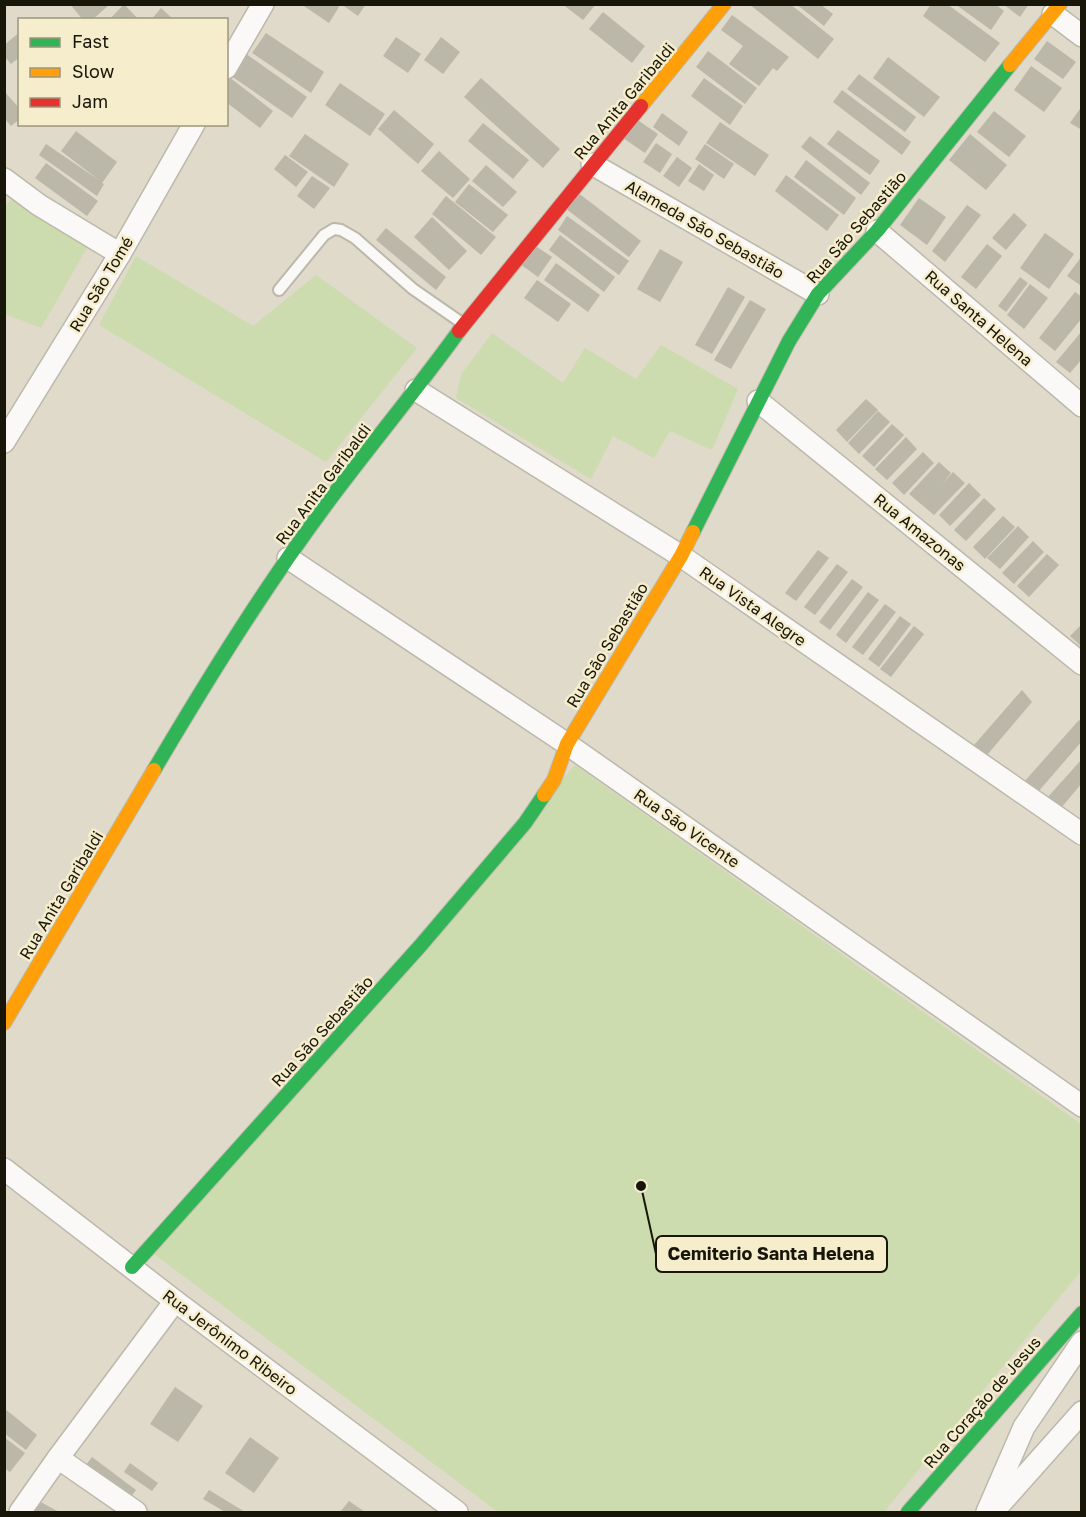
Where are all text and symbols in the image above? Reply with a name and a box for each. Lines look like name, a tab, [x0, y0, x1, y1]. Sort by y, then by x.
legend	[18, 18, 228, 126]
text: Fast	[72, 30, 109, 52]
street label: Rua Anita Garibaldi	[569, 39, 679, 163]
text: Slow	[72, 60, 115, 82]
text: Jam	[72, 90, 108, 112]
street label: Rua São Sebastião	[802, 167, 910, 287]
street label: Alameda São Sebastião	[622, 175, 788, 283]
street label: Rua São Tomé	[65, 233, 137, 335]
street label: Rua Santa Helena	[921, 266, 1037, 370]
street label: Rua Anita Garibaldi	[271, 420, 375, 548]
street label: Rua Amazonas	[870, 489, 970, 575]
street label: Rua Vista Alegre	[696, 562, 810, 650]
street label: Rua São Sebastião	[562, 579, 652, 711]
street label: Rua São Vicente	[630, 784, 744, 872]
street label: Rua Anita Garibaldi	[15, 827, 107, 963]
street label: Rua São Sebastião	[267, 971, 377, 1091]
callout: Cemiterio Santa Helena	[656, 1236, 887, 1272]
text: Cemiterio Santa Helena	[668, 1242, 874, 1264]
street label: Rua Jerônimo Ribeiro	[159, 1285, 301, 1399]
street label: Rua Coração de Jesus	[919, 1332, 1045, 1472]

